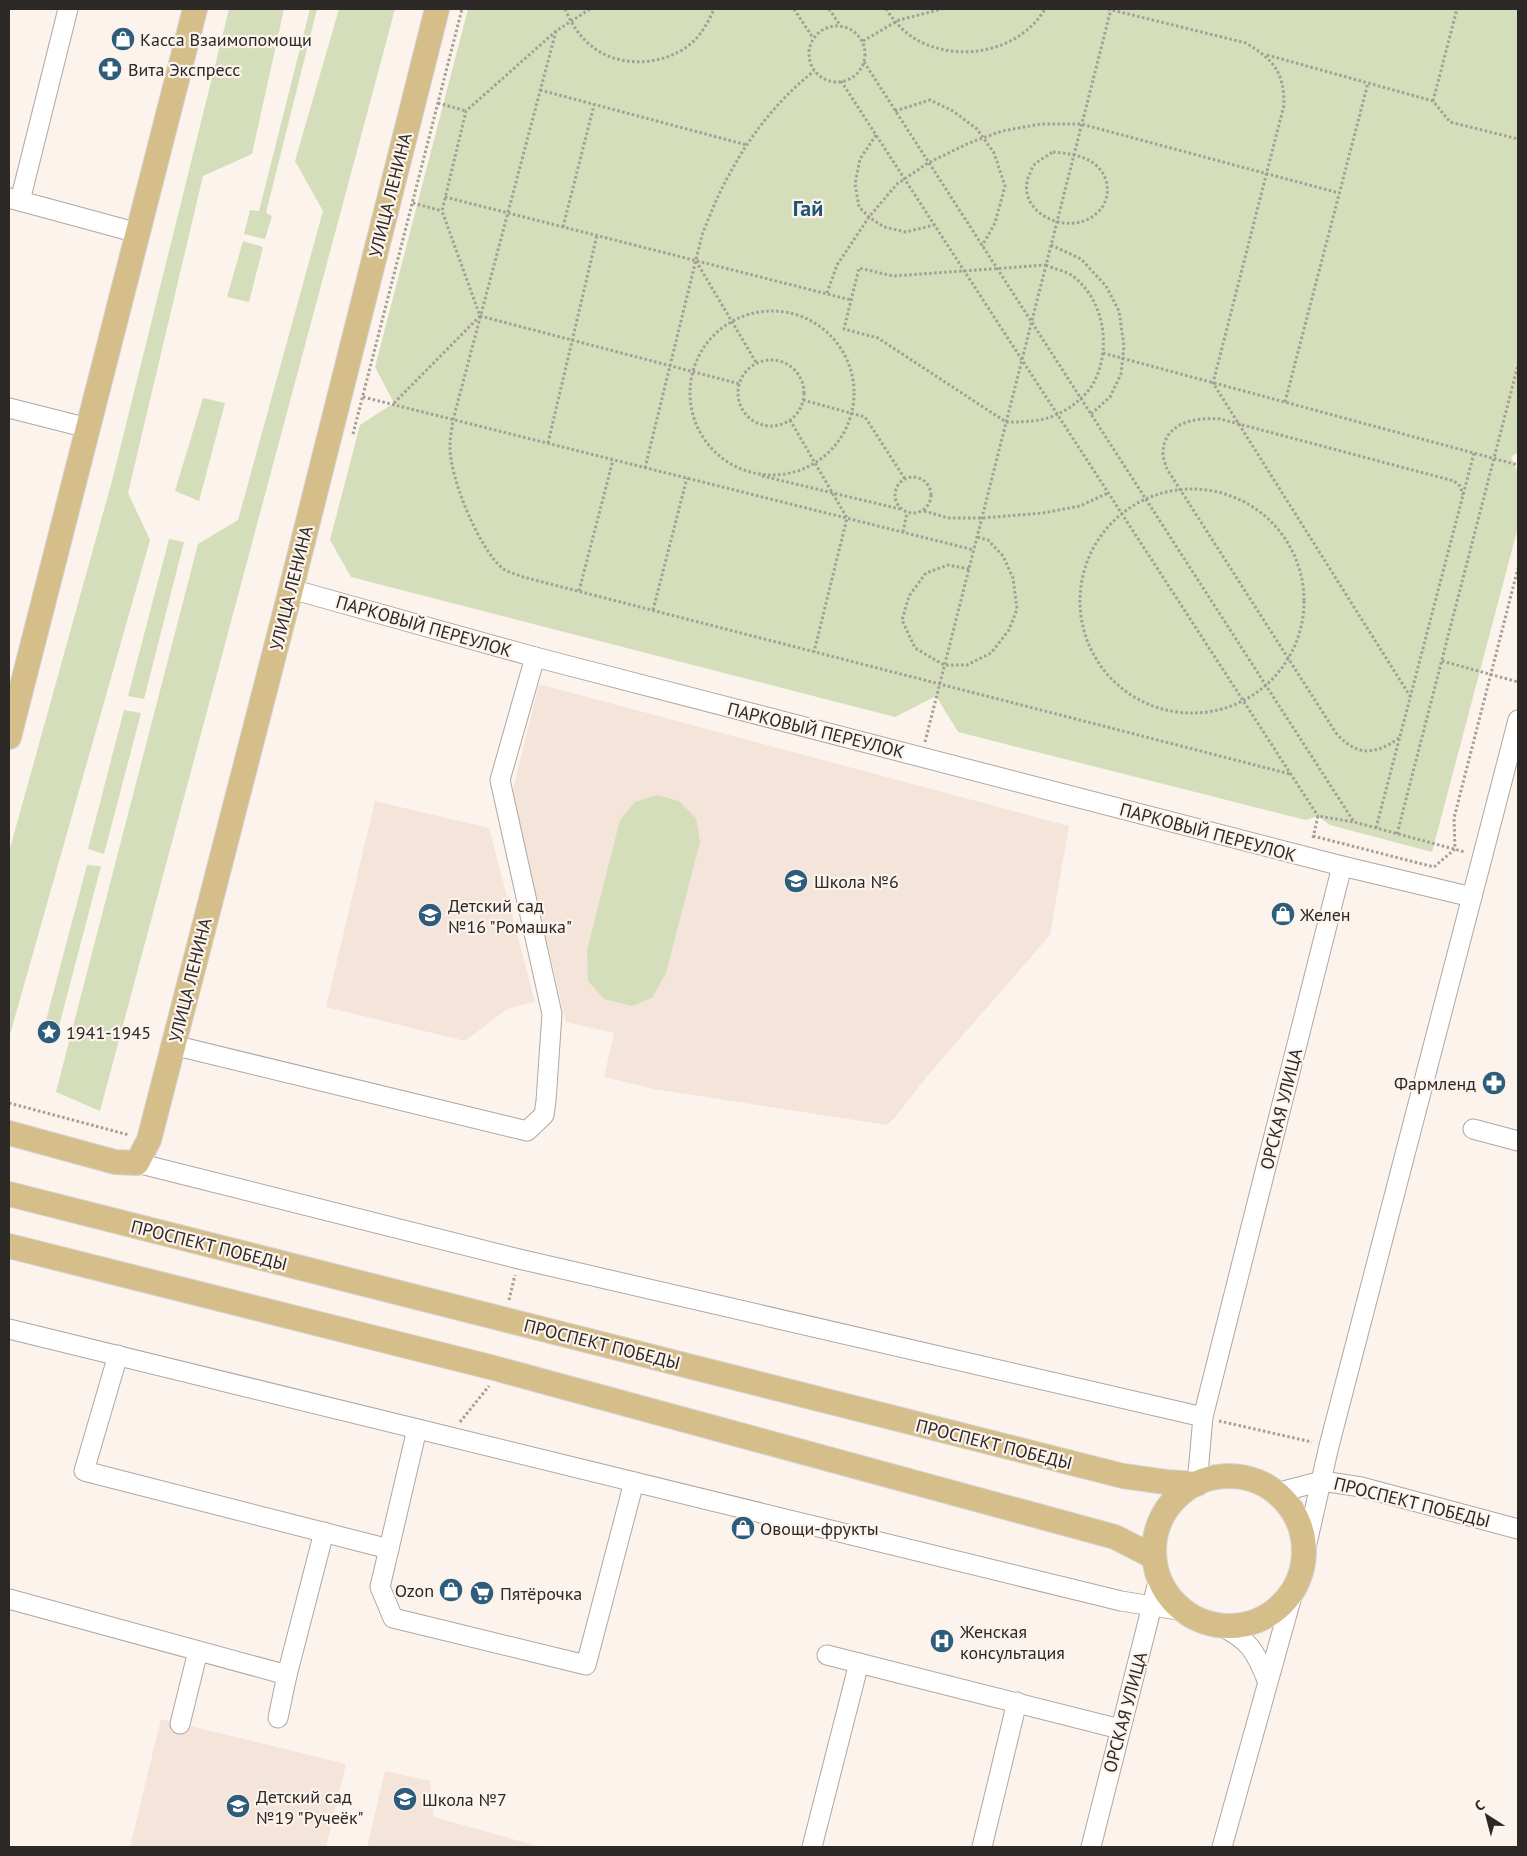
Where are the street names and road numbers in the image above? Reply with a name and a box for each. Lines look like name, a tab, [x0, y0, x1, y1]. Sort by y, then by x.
street label: УЛИЦА ЛЕНИНА	[363, 130, 417, 260]
street label: УЛИЦА ЛЕНИНА	[264, 523, 318, 653]
street label: ПАРКОВЫЙ ПЕРЕУЛОК	[333, 590, 515, 662]
street label: ПАРКОВЫЙ ПЕРЕУЛОК	[725, 697, 907, 763]
street label: ПАРКОВЫЙ ПЕРЕУЛОК	[1117, 797, 1299, 867]
street label: УЛИЦА ЛЕНИНА	[163, 915, 217, 1045]
street label: ОРСКАЯ УЛИЦА	[1255, 1046, 1307, 1172]
street label: ПРОСПЕКТ ПОБЕДЫ	[128, 1214, 290, 1276]
street label: ПРОСПЕКТ ПОБЕДЫ	[521, 1313, 683, 1375]
street label: ПРОСПЕКТ ПОБЕДЫ	[913, 1413, 1075, 1475]
street label: ПРОСПЕКТ ПОБЕДЫ	[1331, 1471, 1493, 1533]
street label: ОРСКАЯ УЛИЦА	[1098, 1649, 1152, 1775]

